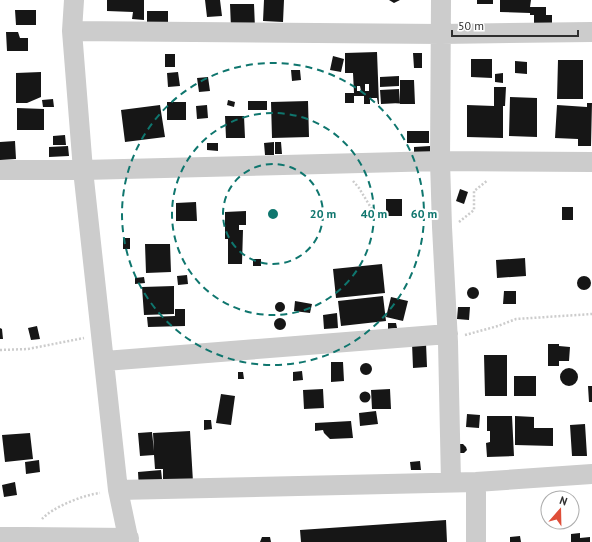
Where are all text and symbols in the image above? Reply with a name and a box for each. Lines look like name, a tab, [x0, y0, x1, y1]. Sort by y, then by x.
scale bar	[452, 12, 578, 38]
text: 50 m	[458, 18, 484, 33]
text: 20 m	[310, 206, 336, 221]
text: 40 m	[361, 206, 387, 221]
text: 60 m	[411, 206, 437, 221]
centre of rings	[266, 207, 280, 221]
north arrow	[540, 490, 580, 530]
text: N	[558, 493, 569, 508]

